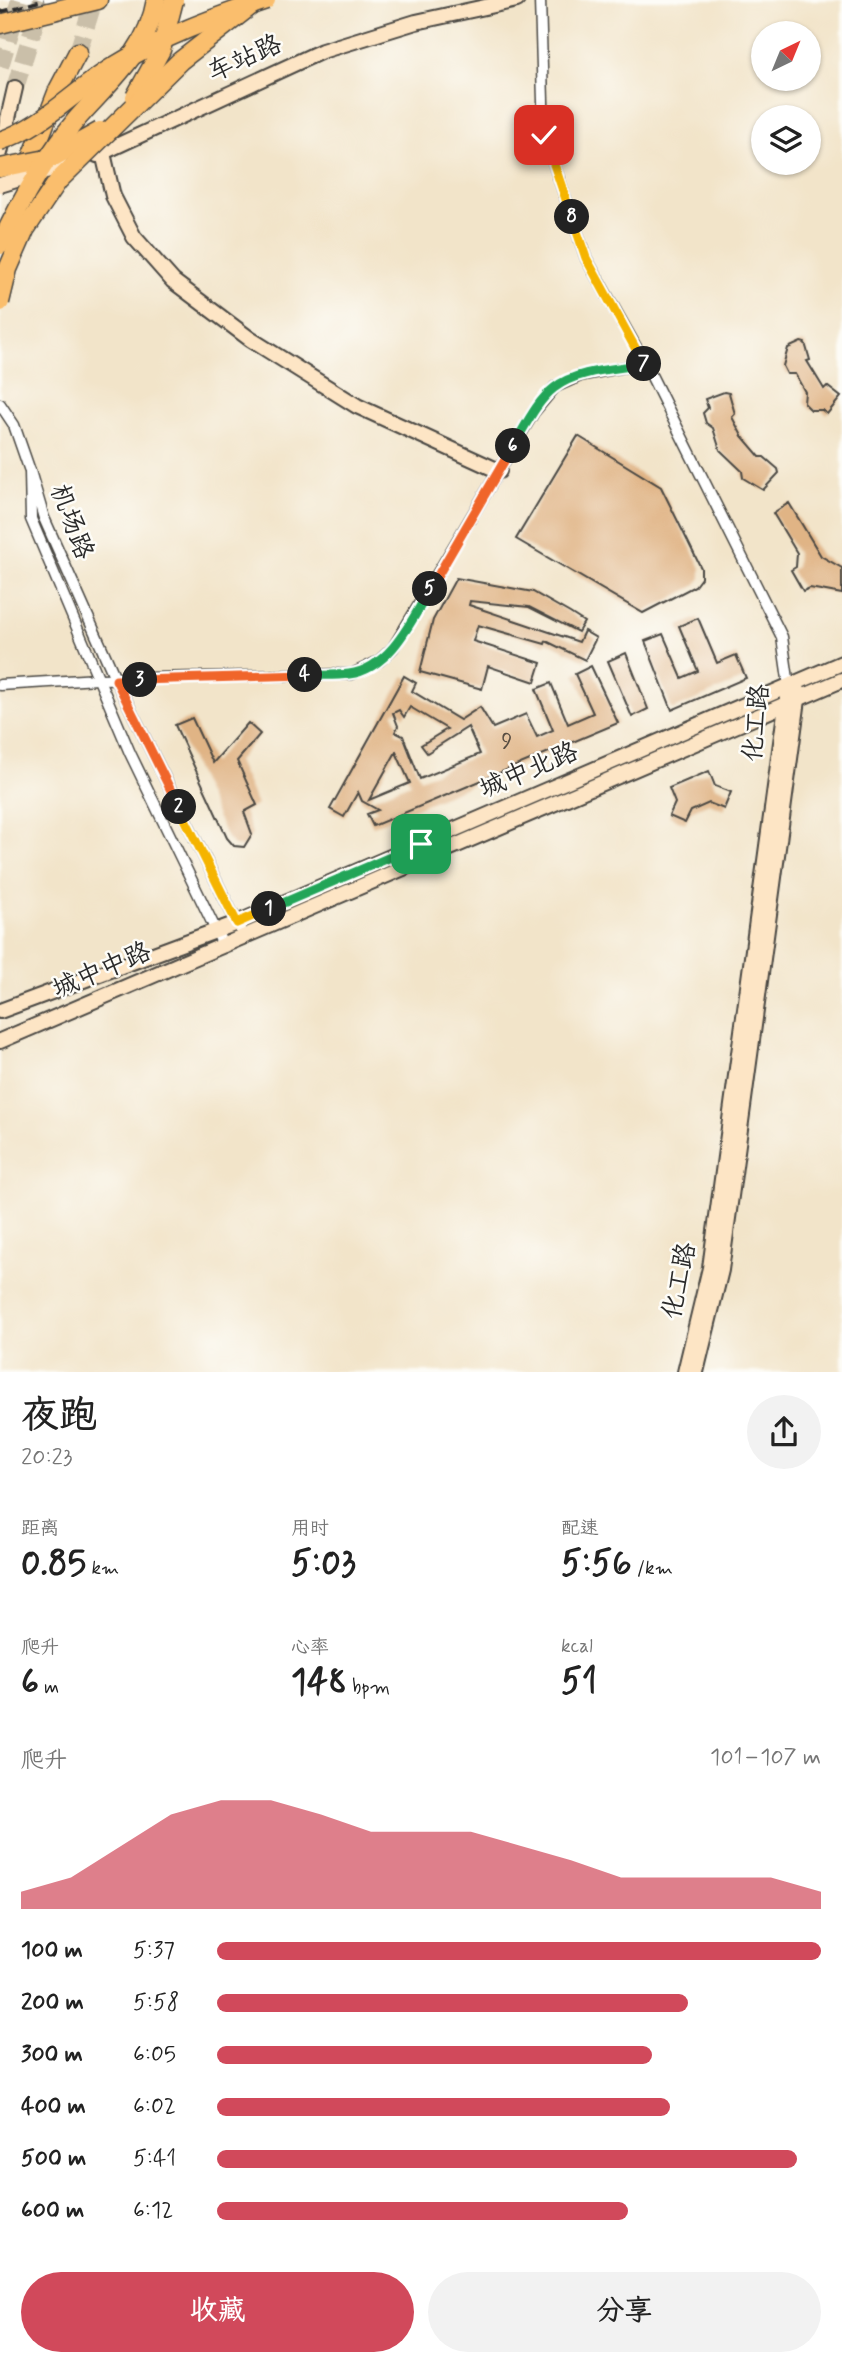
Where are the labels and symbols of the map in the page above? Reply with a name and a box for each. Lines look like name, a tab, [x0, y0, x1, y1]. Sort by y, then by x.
north arrow	[751, 21, 821, 91]
street label: 车站路	[202, 28, 288, 90]
pin	[514, 105, 574, 165]
pin: 8	[554, 200, 590, 234]
pin: 7	[626, 346, 662, 382]
pin: 6	[496, 428, 530, 464]
street label: 机场路	[41, 479, 101, 565]
pin: 5	[412, 572, 448, 606]
pin: 4	[288, 658, 322, 692]
pin: 3	[122, 662, 158, 698]
street label: 化工路	[736, 682, 778, 764]
house number: 9	[501, 727, 513, 757]
street label: 城中北路	[474, 735, 584, 807]
pin: 2	[162, 790, 196, 824]
pin	[391, 814, 451, 874]
pin: 1	[252, 892, 286, 926]
street label: 城中中路	[47, 935, 157, 1007]
street label: 化工路	[655, 1239, 705, 1323]

